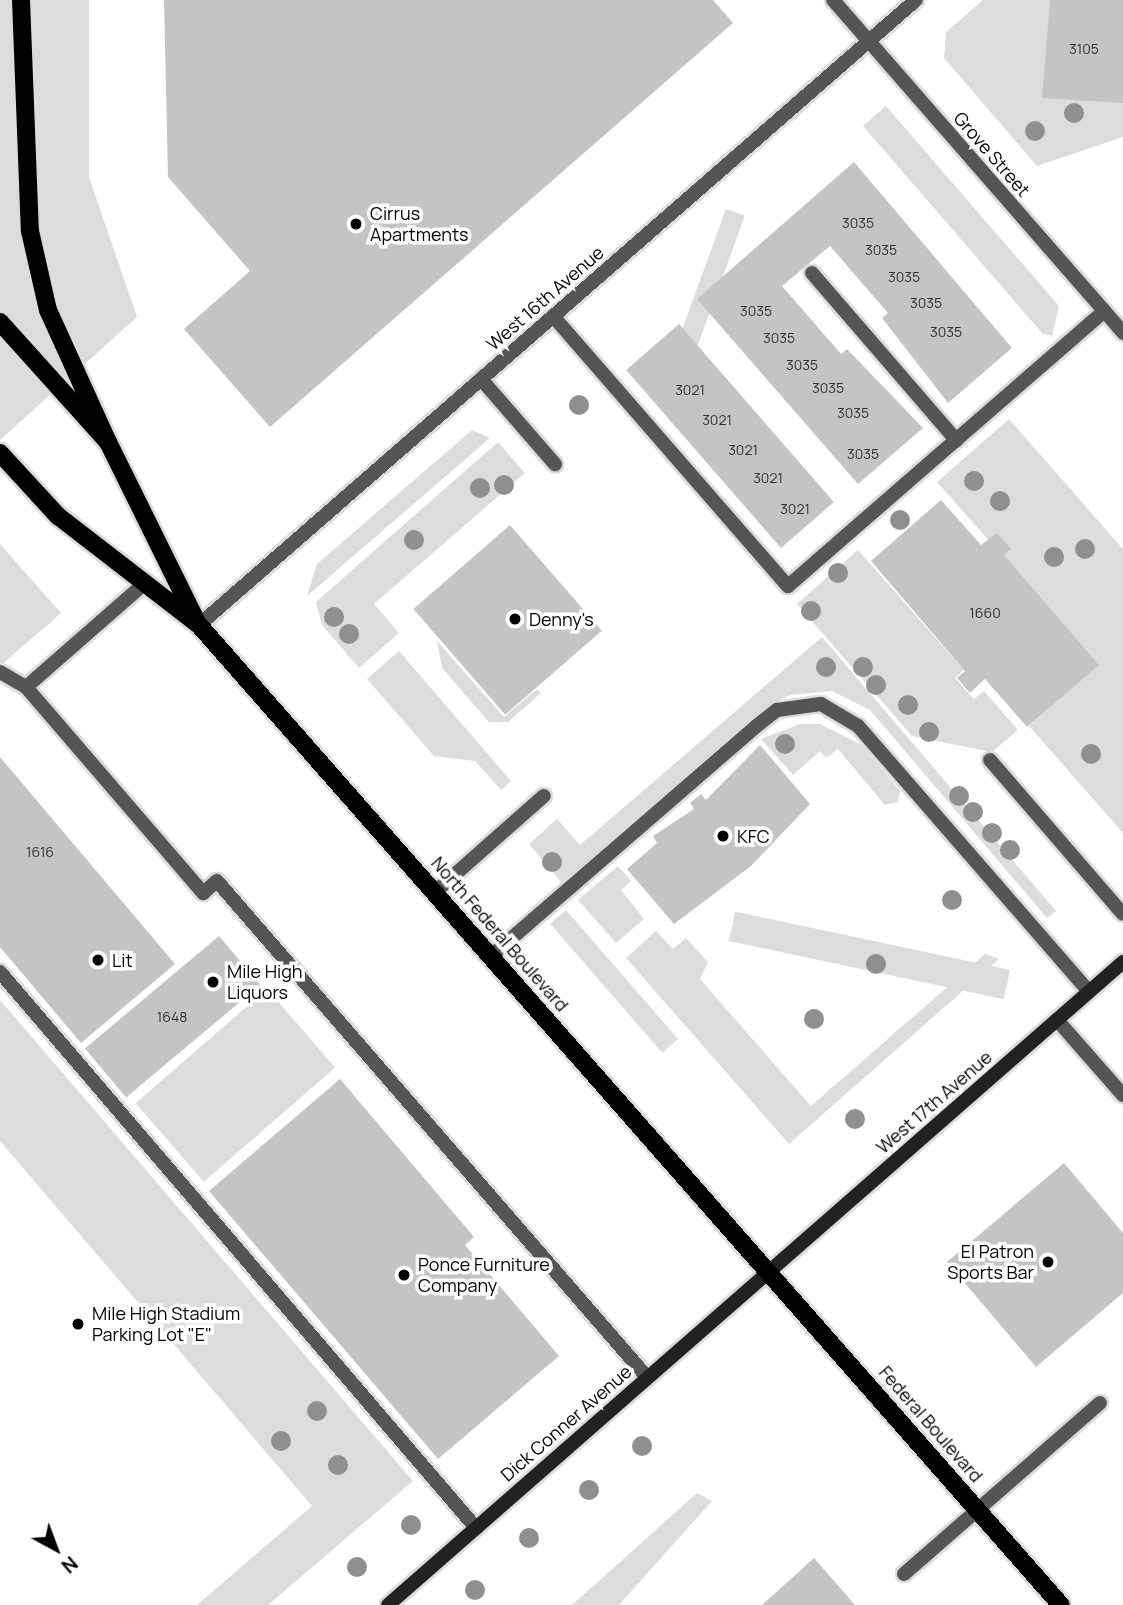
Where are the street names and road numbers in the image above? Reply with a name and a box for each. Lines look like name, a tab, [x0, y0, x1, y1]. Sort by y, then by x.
street label: Grove Street	[949, 107, 1035, 201]
street label: West 16th Avenue	[482, 241, 608, 355]
street label: North Federal Boulevard	[427, 852, 573, 1016]
street label: West 17th Avenue	[872, 1046, 996, 1158]
street label: Dick Conner Avenue	[496, 1360, 636, 1486]
street label: Federal Boulevard	[875, 1362, 987, 1486]

